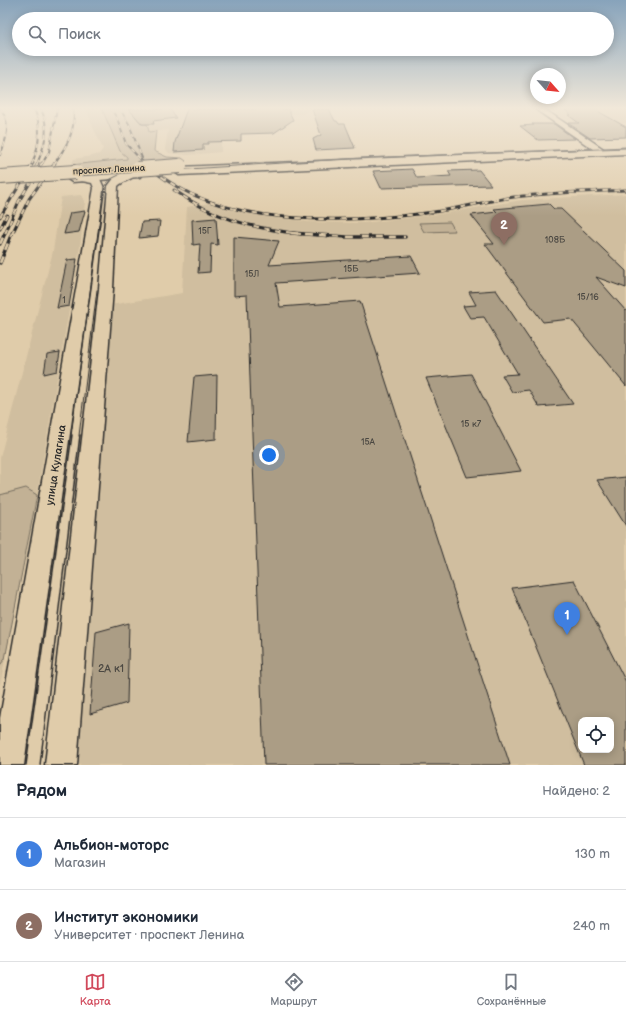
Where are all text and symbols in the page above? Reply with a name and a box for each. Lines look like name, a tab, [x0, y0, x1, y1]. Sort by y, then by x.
search box	[12, 12, 614, 56]
icon: search	[26, 23, 48, 45]
text: Поиск	[58, 25, 101, 44]
north arrow	[530, 68, 566, 104]
street label: проспект Ленина	[73, 163, 146, 177]
pin: 2	[491, 212, 517, 245]
house number: 15Г	[198, 226, 212, 237]
house number: 108Б	[545, 235, 566, 246]
house number: 15Б	[344, 264, 359, 275]
house number: 15Л	[245, 269, 259, 280]
house number: 15/16	[577, 292, 599, 303]
house number: 1	[62, 295, 66, 306]
house number: 15 к7	[461, 419, 482, 430]
street label: улица Кулагина	[43, 423, 69, 506]
house number: 15А	[361, 437, 376, 448]
your location	[259, 445, 279, 465]
pin: 1	[554, 602, 580, 635]
house number: 2А к1	[98, 662, 124, 675]
map controls	[578, 717, 614, 753]
button: locate	[578, 717, 614, 753]
text: Рядом	[16, 781, 67, 801]
text: Найдено: 2	[542, 783, 610, 799]
text: Альбион-моторс	[54, 836, 169, 855]
text: 1	[26, 846, 32, 862]
text: 130 m	[575, 846, 610, 862]
text: Магазин	[54, 855, 106, 871]
text: Институт экономики	[54, 908, 198, 927]
text: 2	[25, 918, 33, 934]
text: 240 m	[573, 918, 610, 934]
text: Университет · проспект Ленина	[54, 927, 244, 943]
tab: Карта	[80, 971, 111, 1008]
tab: Маршрут	[270, 971, 317, 1008]
tab: Сохранённые	[477, 971, 546, 1008]

